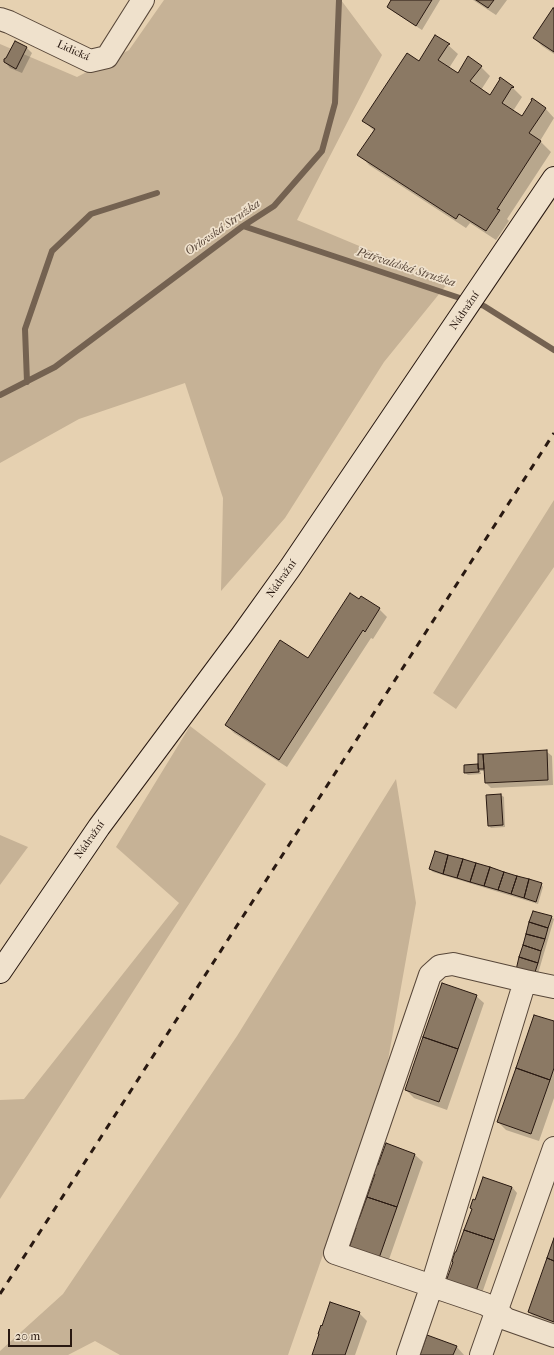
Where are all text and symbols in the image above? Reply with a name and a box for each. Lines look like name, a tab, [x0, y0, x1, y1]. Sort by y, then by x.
street label: Lidická	[55, 38, 91, 64]
water label: Orlovská Stružka	[183, 197, 263, 259]
water label: Petřvaldská Stružka	[355, 245, 457, 291]
street label: Nádražní	[447, 289, 483, 333]
street label: Nádražní	[264, 557, 300, 601]
street label: Nádražní	[72, 818, 108, 862]
scale bar	[10, 1321, 74, 1347]
text: 20 m	[15, 1329, 40, 1343]

